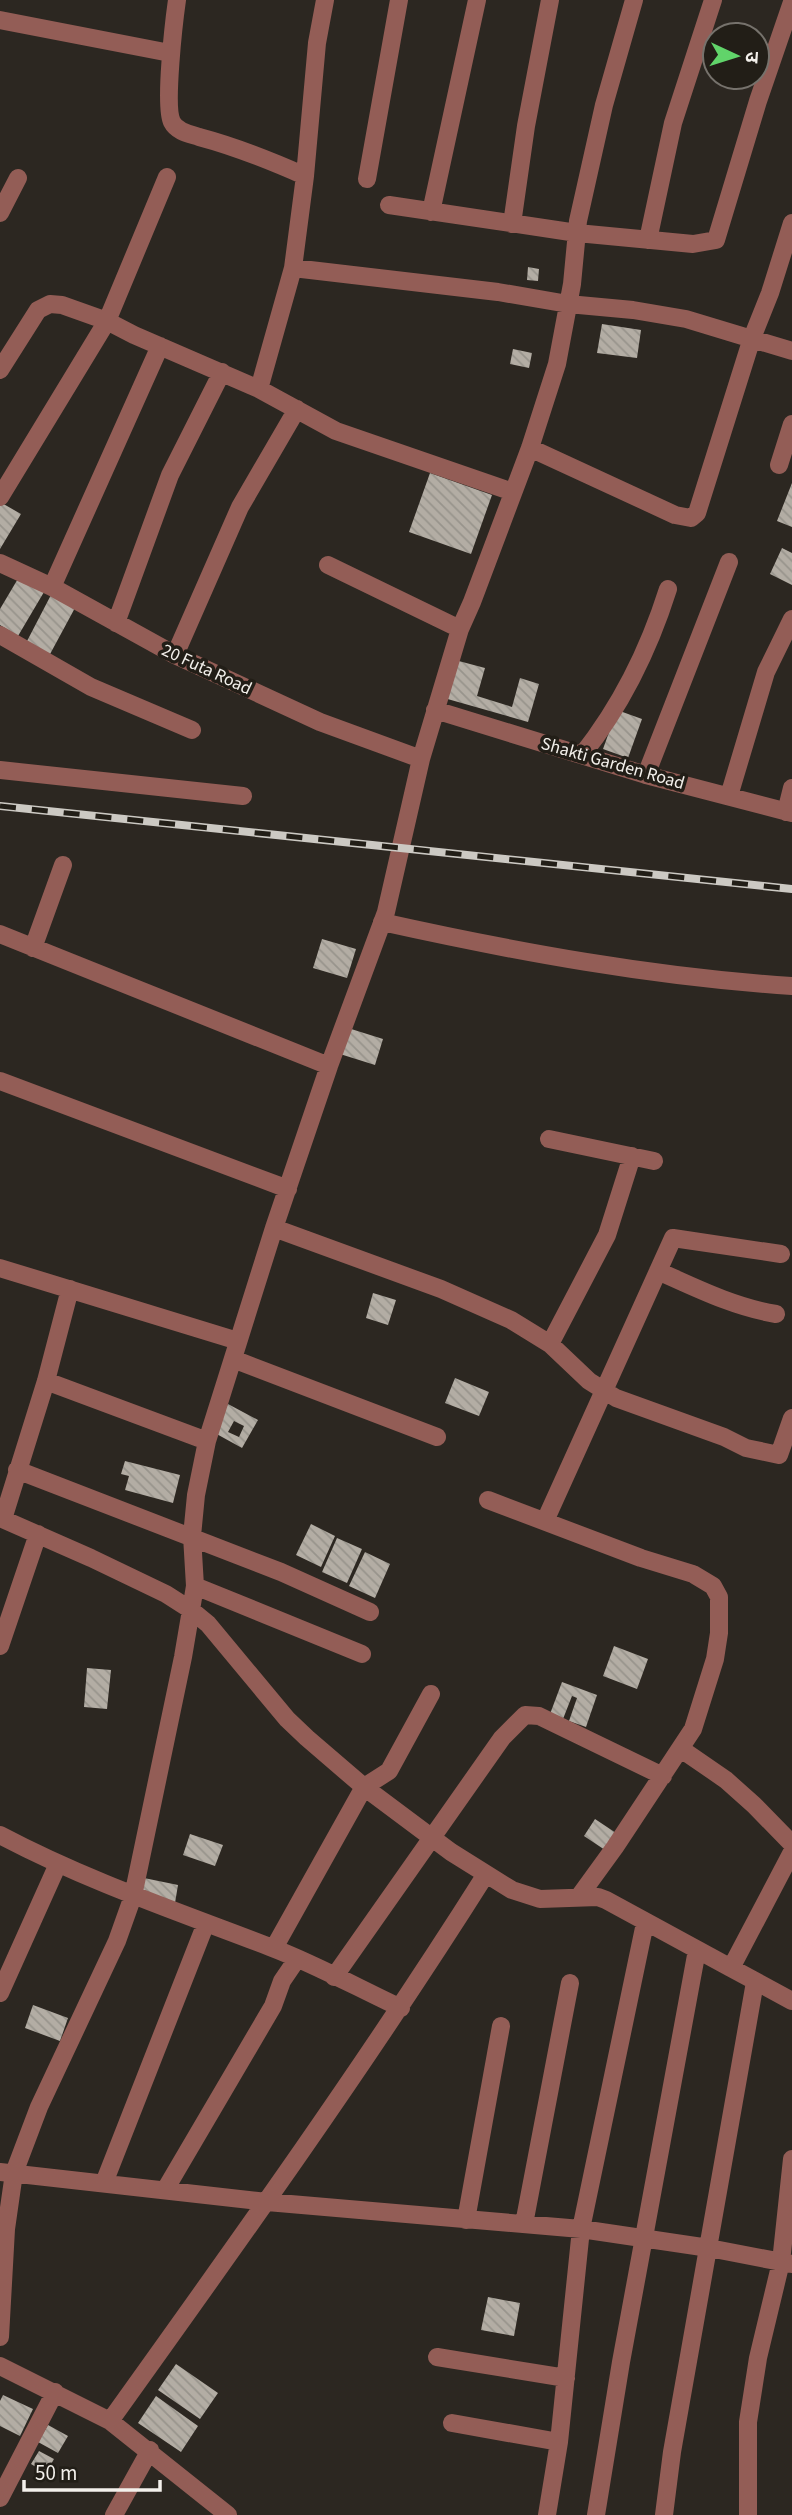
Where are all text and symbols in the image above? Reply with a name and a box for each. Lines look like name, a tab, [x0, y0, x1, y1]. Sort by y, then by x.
north arrow	[701, 21, 771, 91]
text: उ	[738, 51, 765, 64]
street label: 20 Futa Road	[158, 638, 256, 701]
street label: Shakti Garden Road	[538, 731, 688, 796]
scale bar	[24, 2448, 161, 2492]
text: 50 m	[35, 2458, 77, 2488]

